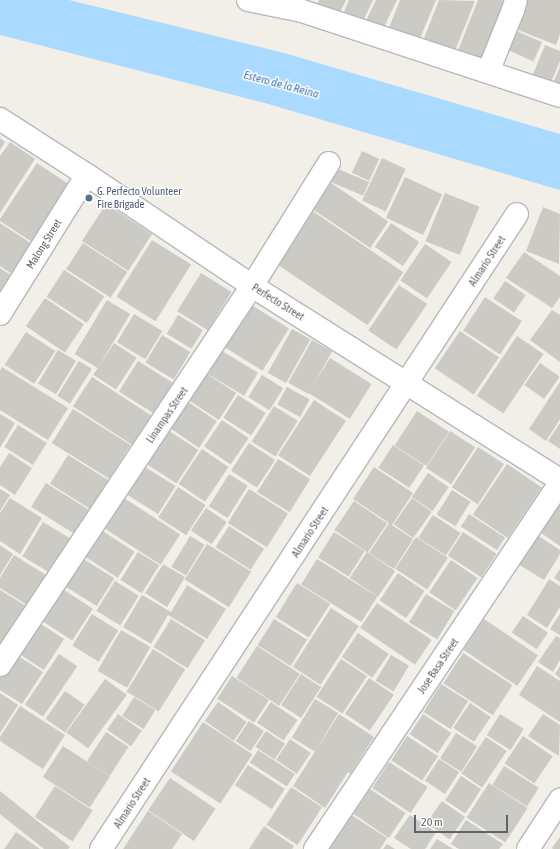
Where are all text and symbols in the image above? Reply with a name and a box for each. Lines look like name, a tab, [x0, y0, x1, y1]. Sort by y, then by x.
water label: Estero de la Reina	[242, 68, 320, 102]
place label: G. Perfecto Volunteer Fire Brigade	[97, 185, 182, 211]
marker: G. Perfecto Volunteer Fire Brigade	[84, 193, 94, 203]
street label: Malong Street	[24, 217, 64, 271]
street label: Almario Street	[466, 233, 508, 289]
street label: Perfecto Street	[249, 281, 307, 323]
street label: Linampas Street	[143, 384, 191, 446]
street label: Almario Street	[289, 504, 331, 560]
street label: Jose Basa Street	[415, 636, 461, 696]
street label: Almario Street	[111, 775, 153, 831]
scale bar	[416, 807, 510, 833]
text: 20 m	[421, 815, 443, 829]

